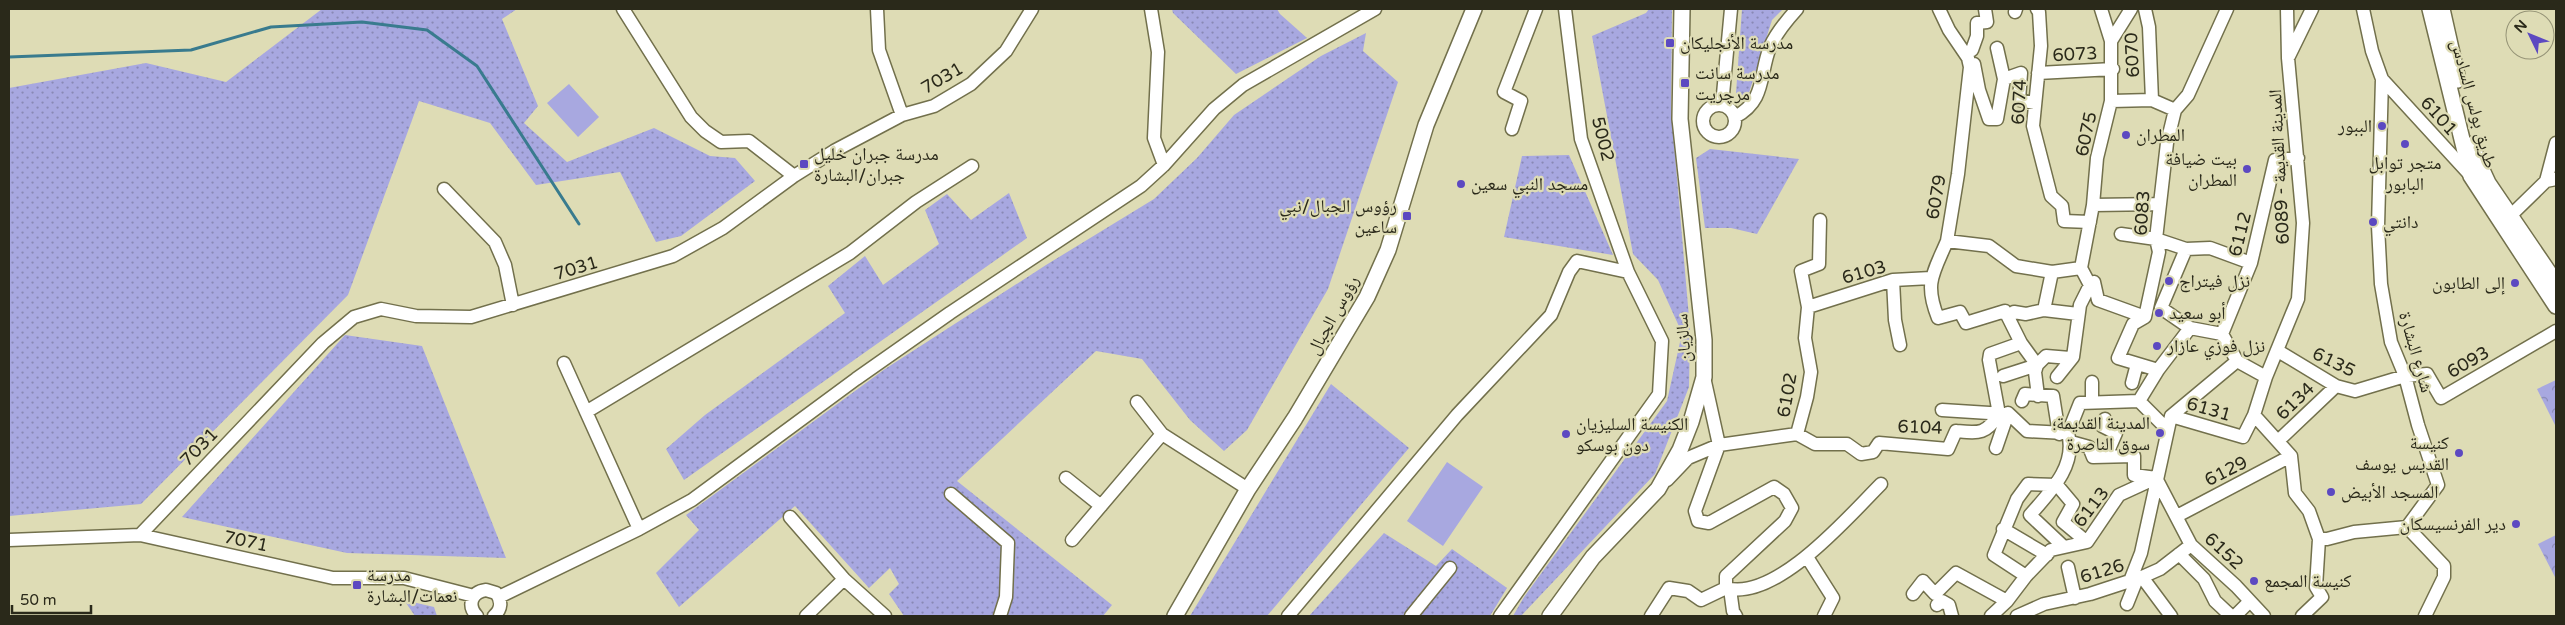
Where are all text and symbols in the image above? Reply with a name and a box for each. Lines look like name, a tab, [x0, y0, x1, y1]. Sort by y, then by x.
north arrow	[2505, 10, 2555, 60]
text: N	[2511, 17, 2531, 36]
place label: مدرسة الأنجليكان	[1680, 32, 1793, 54]
street label: 6070	[2120, 32, 2144, 78]
marker: مدرسة الأنجليكان	[1664, 37, 1676, 49]
street label: طريق بولس السادس	[2446, 37, 2502, 171]
street label: 6073	[2052, 42, 2098, 66]
street label: 7031	[917, 57, 967, 99]
place label: مدرسة سانت مرچريت	[1695, 62, 1779, 105]
marker: مدرسة سانت مرچريت	[1679, 77, 1691, 89]
street label: 6074	[2007, 79, 2031, 125]
street label: المدينة القديمة - 6089	[2264, 89, 2294, 245]
street label: 6101	[2416, 92, 2462, 140]
street label: 6075	[2071, 110, 2101, 158]
street label: 5002	[1587, 114, 1619, 164]
place label: الببور	[2337, 115, 2372, 137]
marker: الببور	[2376, 120, 2388, 132]
place label: المطران	[2136, 124, 2185, 146]
marker: المطران	[2120, 129, 2132, 141]
marker: متجر توابل البابور	[2399, 138, 2411, 150]
place label: مدرسة جبران خليل جبران/البشارة	[814, 143, 939, 186]
place label: بيت ضيافة المطران	[2165, 148, 2237, 191]
place label: متجر توابل البابور	[2368, 152, 2442, 195]
marker: مدرسة جبران خليل جبران/البشارة	[798, 158, 810, 170]
marker: بيت ضيافة المطران	[2241, 163, 2253, 175]
place label: مسجد النبي سعين	[1471, 173, 1588, 199]
street label: 6079	[1921, 173, 1951, 221]
marker: مسجد النبي سعين	[1455, 178, 1467, 190]
street label: 6083	[2129, 190, 2155, 236]
place label: رؤوس الجبال/نبي ساعين	[1279, 195, 1397, 238]
street label: 6112	[2224, 209, 2256, 259]
marker: رؤوس الجبال/نبي ساعين	[1401, 210, 1413, 222]
place label: دانتي	[2383, 211, 2419, 237]
marker: دانتي	[2367, 216, 2379, 228]
street label: 7031	[551, 251, 601, 285]
street label: 6103	[1839, 255, 1889, 289]
place label: نزل فيتراج	[2179, 270, 2250, 293]
street label: رؤوس الجبال	[1302, 271, 1364, 359]
place label: إلى الطابون	[2432, 272, 2505, 295]
marker: نزل فيتراج	[2163, 275, 2175, 287]
marker: إلى الطابون	[2509, 277, 2521, 289]
place label: أبو سعيد	[2169, 302, 2226, 324]
marker: أبو سعيد	[2153, 307, 2165, 319]
street label: شارع البشارة	[2394, 309, 2438, 395]
street label: سالزيان	[1670, 313, 1696, 363]
place label: نزل فوزي عازار	[2166, 335, 2265, 361]
marker: نزل فوزي عازار	[2151, 340, 2163, 352]
street label: 6093	[2443, 341, 2493, 383]
street label: 6135	[2309, 342, 2359, 382]
street label: 6102	[1772, 371, 1802, 419]
street label: 6134	[2271, 377, 2319, 425]
street label: 6131	[2184, 392, 2234, 426]
place label: المدينة القديمة؛ سوق الناصرة	[2053, 412, 2150, 455]
place label: الكنيسة السليزيان دون بوسكو	[1576, 413, 1688, 456]
street label: 6104	[1897, 415, 1943, 439]
street label: 7031	[175, 423, 223, 471]
marker: المدينة القديمة؛ سوق الناصرة	[2154, 427, 2166, 439]
marker: الكنيسة السليزيان دون بوسكو	[1560, 428, 1572, 440]
place label: كنيسة القديس يوسف	[2355, 432, 2450, 475]
marker: كنيسة القديس يوسف	[2453, 447, 2465, 459]
street label: 6129	[2201, 451, 2251, 491]
place label: المسجد الأبيض	[2341, 481, 2439, 503]
street label: 6113	[2068, 482, 2114, 532]
marker: المسجد الأبيض	[2325, 486, 2337, 498]
place label: دير الفرنسيسكان	[2399, 513, 2506, 535]
marker: دير الفرنسيسكان	[2510, 518, 2522, 530]
street label: 7071	[222, 526, 270, 556]
street label: 6152	[2200, 528, 2248, 574]
street label: 6126	[2077, 554, 2127, 588]
place label: مدرسة نعمات/البشارة	[367, 564, 457, 607]
place label: كنيسة المجمع	[2264, 570, 2352, 593]
marker: كنيسة المجمع	[2248, 575, 2260, 587]
marker: مدرسة نعمات/البشارة	[351, 579, 363, 591]
scale bar	[12, 582, 91, 614]
text: 50 m	[20, 591, 57, 609]

